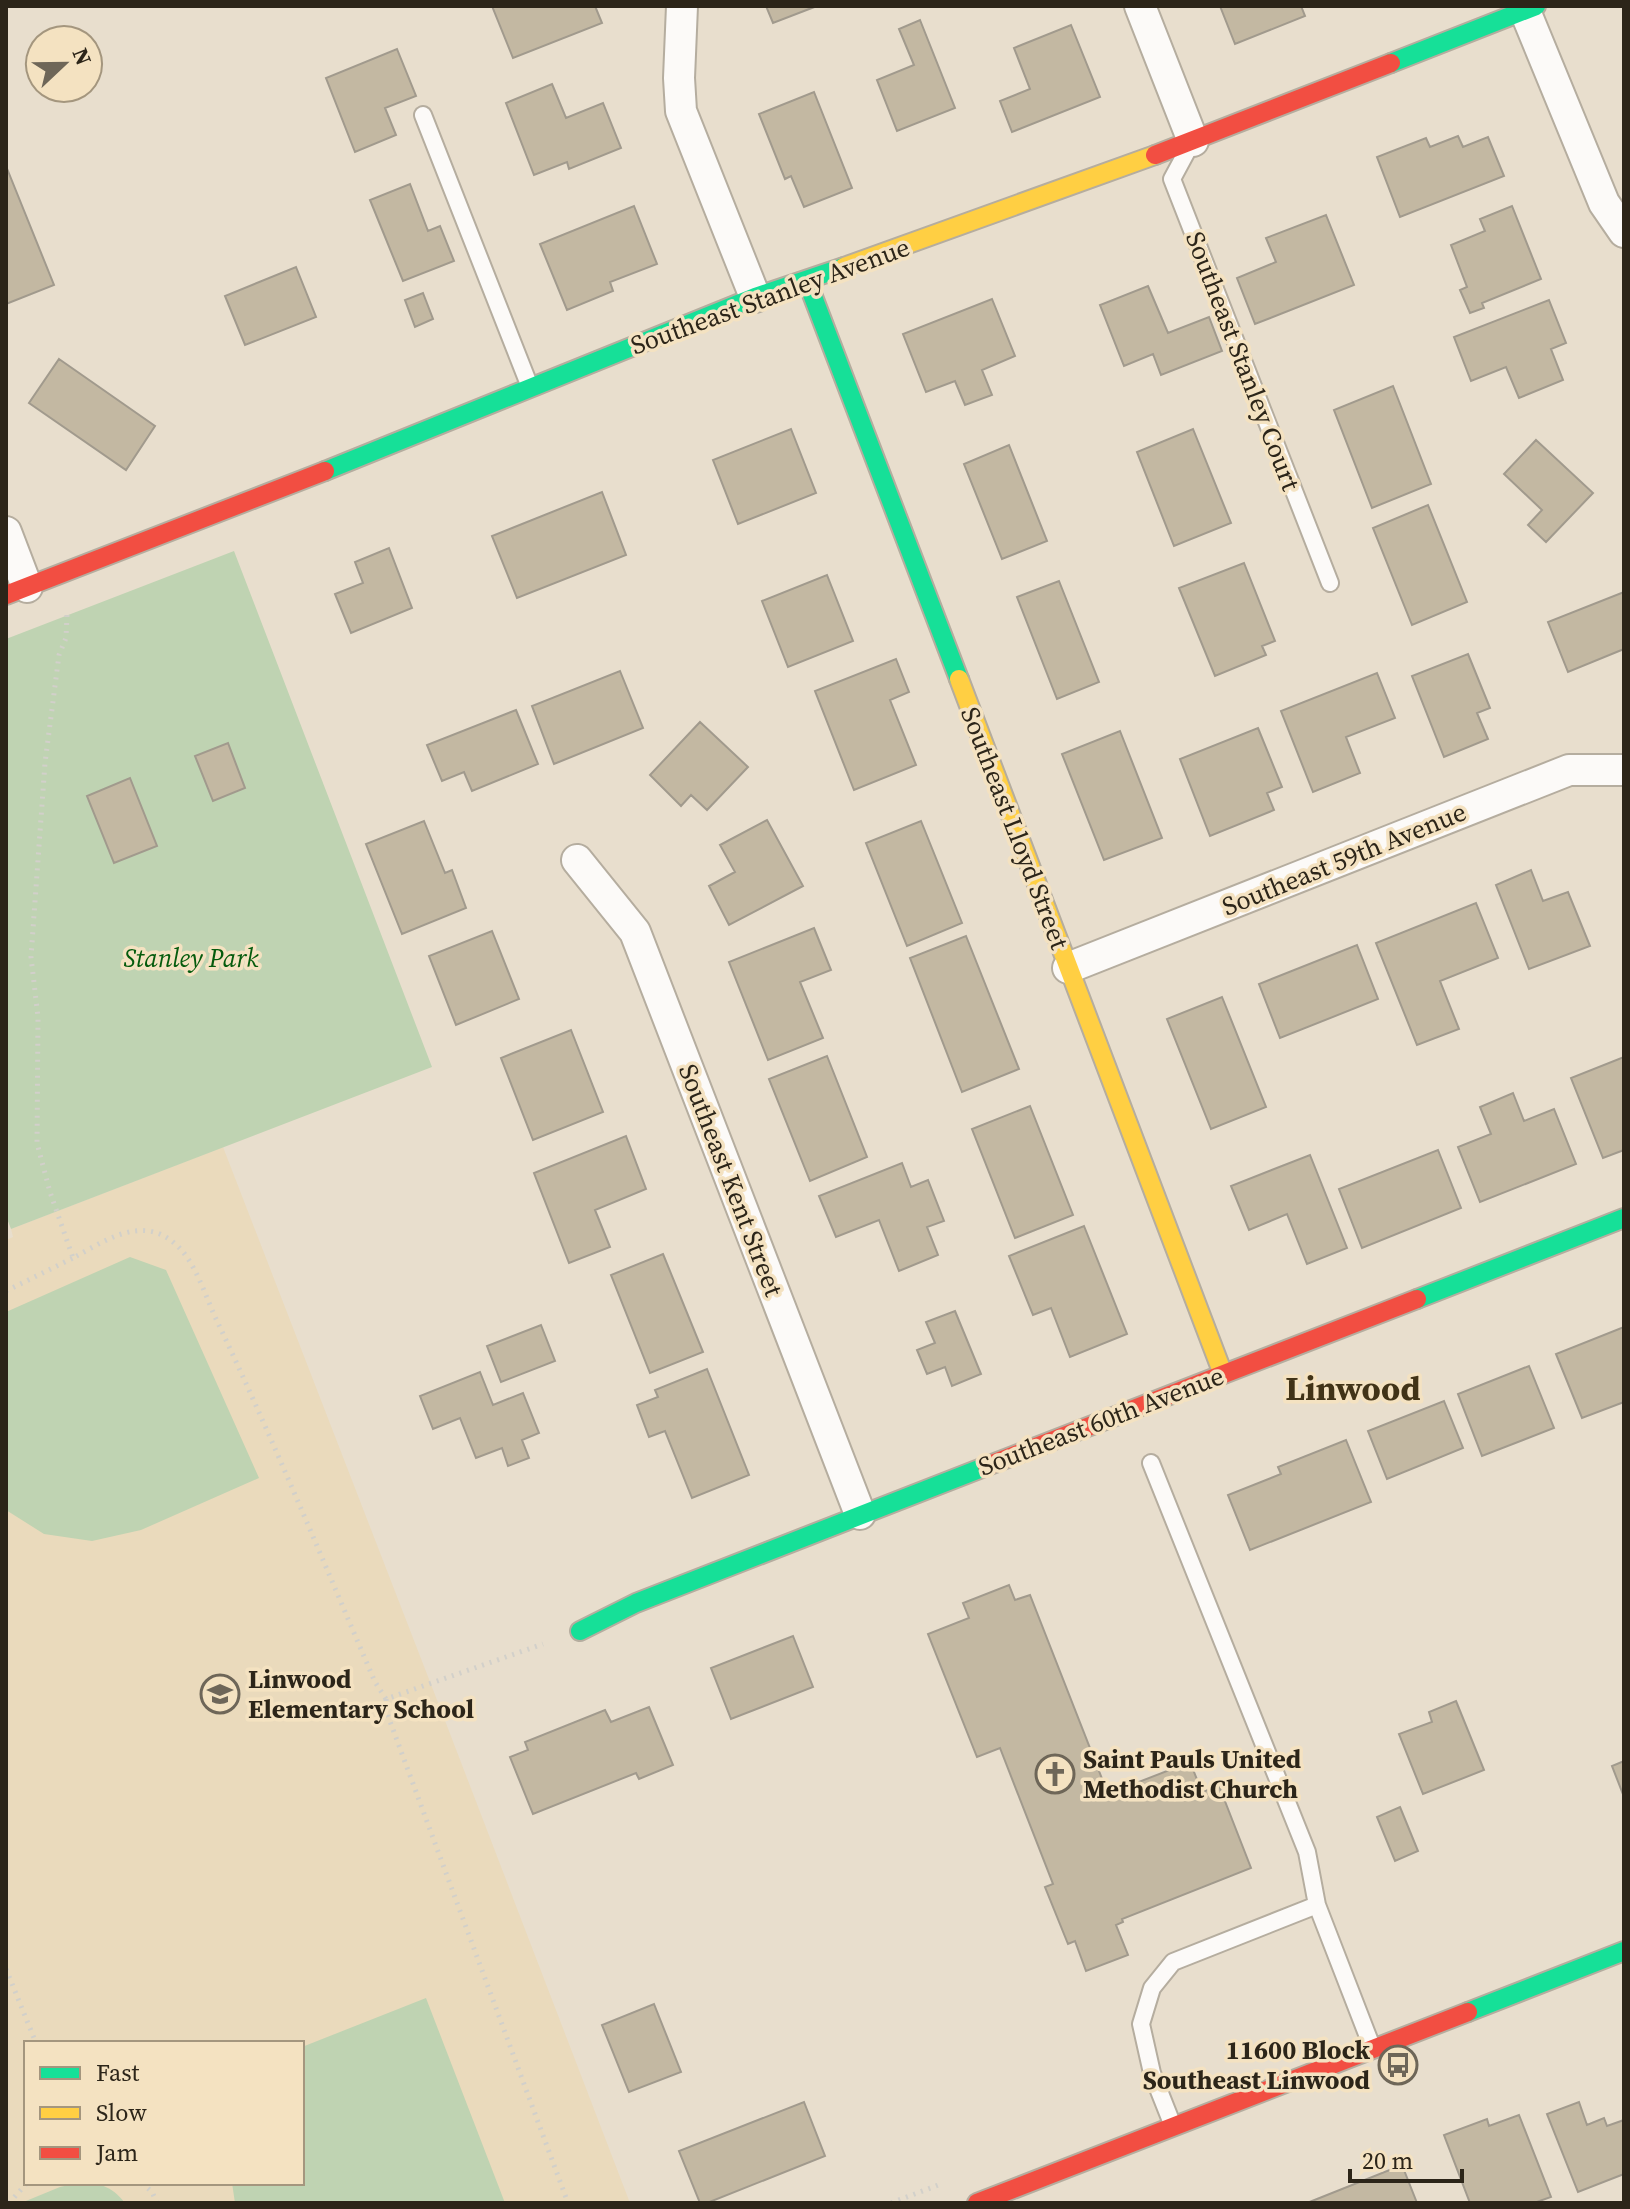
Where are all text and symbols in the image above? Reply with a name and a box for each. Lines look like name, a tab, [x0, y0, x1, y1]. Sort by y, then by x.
north arrow	[24, 24, 104, 104]
text: N	[66, 43, 99, 70]
street label: Southeast Stanley Court	[1177, 226, 1309, 496]
street label: Southeast Stanley Avenue	[626, 229, 914, 363]
street label: Southeast Lloyd Street	[952, 702, 1078, 955]
street label: Southeast 59th Avenue	[1217, 794, 1471, 924]
park label: Stanley Park	[124, 940, 259, 976]
street label: Southeast Kent Street	[670, 1059, 792, 1302]
street label: Southeast 60th Avenue	[973, 1358, 1229, 1484]
district label: Linwood	[1285, 1365, 1421, 1411]
place label: Linwood Elementary School	[248, 1661, 474, 1727]
school or university icon: Linwood Elementary School	[199, 1673, 241, 1715]
place label: Saint Pauls United Methodist Church	[1083, 1741, 1301, 1807]
church icon: Saint Pauls United Methodist Church	[1034, 1753, 1076, 1795]
place label: 11600 Block Southeast Linwood	[1143, 2032, 1370, 2098]
legend	[24, 2041, 304, 2185]
bus stop icon: 11600 Block Southeast Linwood	[1377, 2044, 1419, 2086]
text: Fast	[96, 2056, 140, 2089]
text: Slow	[96, 2096, 147, 2129]
scale bar	[1350, 2133, 1462, 2183]
text: Jam	[95, 2136, 138, 2169]
text: 20 m	[1362, 2144, 1413, 2177]

